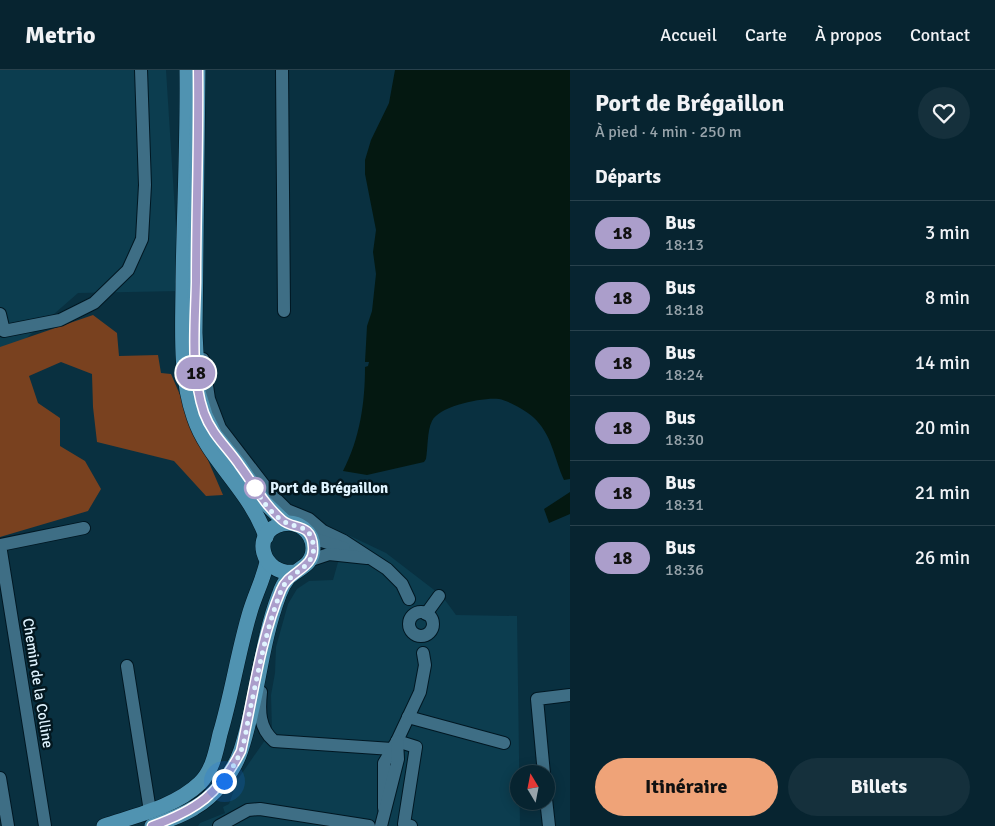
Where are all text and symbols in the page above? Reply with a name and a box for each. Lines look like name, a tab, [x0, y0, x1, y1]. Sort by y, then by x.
text: Metrio	[25, 20, 96, 50]
text: Accueil	[660, 24, 717, 46]
text: Carte	[745, 24, 787, 46]
text: À propos	[815, 24, 882, 46]
text: Contact	[910, 24, 970, 46]
button: heart	[918, 87, 970, 139]
text: Port de Brégaillon	[595, 88, 784, 118]
text: À pied · 4 min · 250 m	[595, 122, 742, 142]
text: Départs	[595, 165, 661, 189]
text: Bus	[665, 211, 696, 235]
text: 3 min	[925, 221, 970, 245]
text: 18	[613, 222, 632, 244]
text: 18:13	[665, 235, 704, 255]
text: Bus	[665, 276, 696, 300]
text: 8 min	[925, 286, 970, 310]
text: 18	[613, 287, 632, 309]
text: 18:18	[665, 300, 704, 320]
text: Bus	[665, 341, 696, 365]
text: 14 min	[915, 351, 970, 375]
text: 18	[613, 352, 632, 374]
line badge: 18	[174, 357, 218, 389]
text: 18	[186, 362, 206, 384]
text: 18:24	[665, 365, 704, 385]
text: Bus	[665, 406, 696, 430]
text: 20 min	[915, 416, 970, 440]
text: 18	[613, 417, 632, 439]
text: 18:30	[665, 430, 704, 450]
text: Bus	[665, 471, 696, 495]
marker: Port de Brégaillon	[244, 477, 266, 499]
place label: Port de Brégaillon	[270, 479, 388, 497]
text: 21 min	[915, 481, 970, 505]
text: 18	[613, 482, 632, 504]
text: 18:31	[665, 495, 704, 515]
text: Bus	[665, 536, 696, 560]
text: 26 min	[915, 546, 970, 570]
text: 18	[613, 547, 632, 569]
text: 18:36	[665, 560, 704, 580]
street label: Chemin de la Colline	[19, 617, 57, 749]
button: Itinéraire	[595, 758, 778, 816]
button: Billets	[788, 758, 970, 816]
north arrow	[510, 765, 555, 810]
map controls	[510, 765, 555, 810]
your location	[212, 769, 237, 794]

